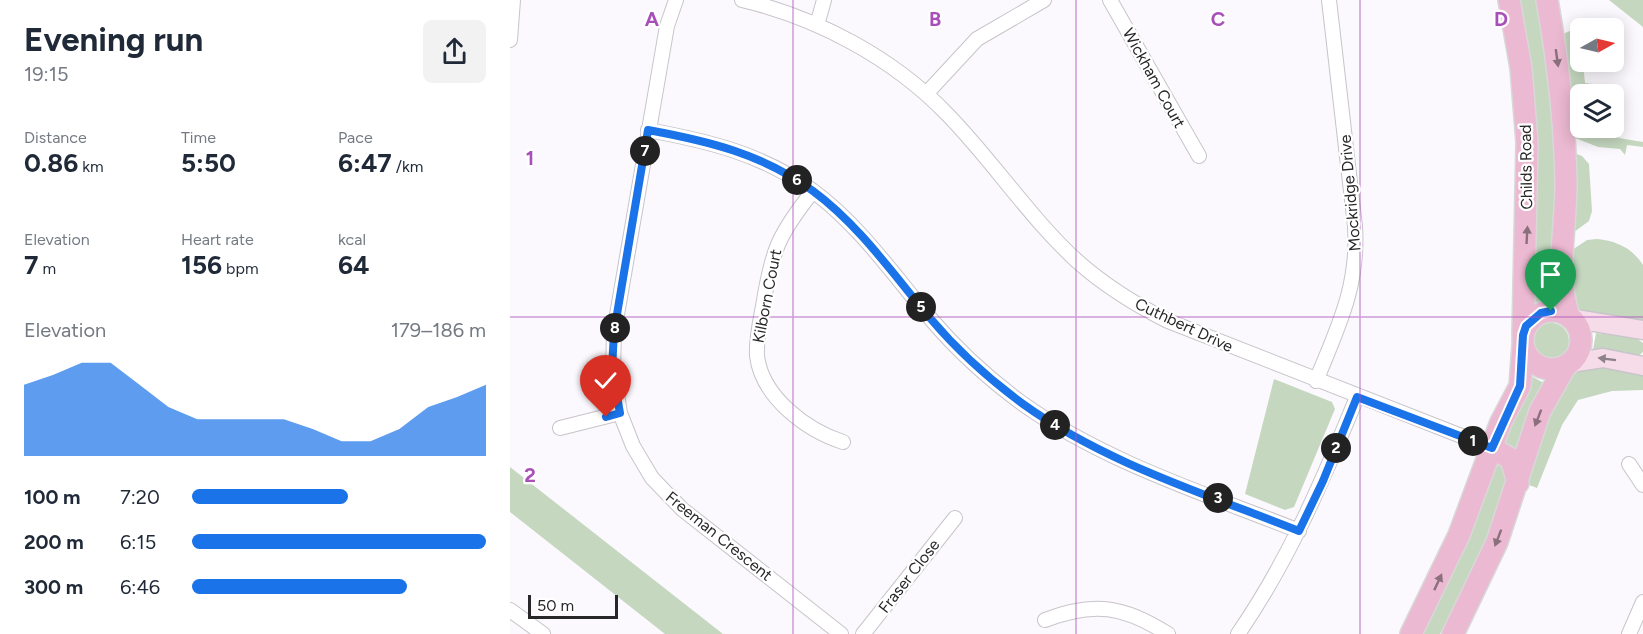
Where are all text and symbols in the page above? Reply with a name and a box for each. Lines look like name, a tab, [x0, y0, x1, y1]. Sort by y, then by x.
text: A	[645, 7, 660, 31]
text: B	[929, 7, 941, 31]
text: C	[1211, 7, 1225, 31]
text: D	[1494, 7, 1508, 31]
north arrow	[1570, 18, 1624, 72]
map controls	[1570, 18, 1624, 138]
text: Evening run	[24, 20, 203, 59]
button: share	[423, 20, 486, 83]
street label: Wickham Court	[1119, 25, 1189, 131]
one-way arrow	[1552, 48, 1561, 67]
text: 19:15	[24, 62, 68, 86]
button: layers	[1570, 84, 1624, 138]
street label: Childs Road	[1516, 124, 1536, 210]
text: Distance	[24, 128, 87, 147]
text: Time	[181, 128, 216, 147]
text: Pace	[338, 128, 373, 147]
street label: Mockridge Drive	[1335, 134, 1365, 252]
pin: 7	[630, 136, 660, 166]
text: 7	[641, 141, 649, 160]
text: 1	[526, 146, 534, 170]
text: 0.86	[24, 147, 78, 179]
text: 5:50	[181, 147, 236, 179]
text: 6:47	[338, 147, 392, 179]
text: km	[78, 157, 104, 176]
text: /km	[392, 157, 423, 176]
pin: 6	[782, 165, 812, 195]
text: 6	[792, 170, 802, 189]
one-way arrow	[1522, 225, 1531, 244]
text: Elevation	[24, 230, 90, 249]
text: Heart rate	[181, 230, 254, 249]
text: kcal	[338, 230, 366, 249]
street label: Kilborn Court	[749, 247, 785, 345]
text: 7	[24, 249, 38, 281]
text: 156	[181, 249, 222, 281]
text: 64	[338, 249, 370, 281]
pin	[1525, 249, 1576, 311]
icon: arrive	[1534, 258, 1567, 291]
text: m	[38, 259, 56, 278]
text: bpm	[222, 259, 259, 278]
pin: 5	[906, 292, 936, 322]
street label: Cuthbert Drive	[1132, 294, 1236, 356]
text: 5	[916, 297, 926, 316]
pin: 8	[600, 313, 630, 343]
text: Elevation	[24, 318, 106, 342]
text: 179–186 m	[391, 318, 486, 342]
text: 8	[610, 318, 620, 337]
one-way arrow	[1597, 354, 1616, 364]
pin	[580, 355, 631, 417]
icon: check	[589, 364, 622, 397]
pin: 4	[1040, 410, 1070, 440]
one-way arrow	[1532, 410, 1542, 428]
text: 4	[1050, 415, 1060, 434]
pin: 1	[1458, 426, 1488, 456]
text: 1	[1470, 431, 1476, 450]
pin: 2	[1321, 433, 1351, 463]
text: 2	[1331, 438, 1341, 457]
text: 2	[524, 463, 536, 487]
pin: 3	[1203, 483, 1233, 513]
text: 100 m	[24, 485, 81, 509]
text: 7:20	[120, 485, 160, 509]
street label: Freeman Crescent	[662, 487, 776, 585]
text: 3	[1214, 488, 1222, 507]
text: 200 m	[24, 530, 84, 554]
text: 6:15	[120, 530, 156, 554]
one-way arrow	[1493, 530, 1503, 548]
street label: Fraser Close	[874, 535, 944, 617]
one-way arrow	[1433, 573, 1442, 590]
text: 300 m	[24, 575, 83, 599]
text: 6:46	[120, 575, 160, 599]
scale bar	[528, 592, 618, 620]
text: 50 m	[537, 596, 574, 615]

